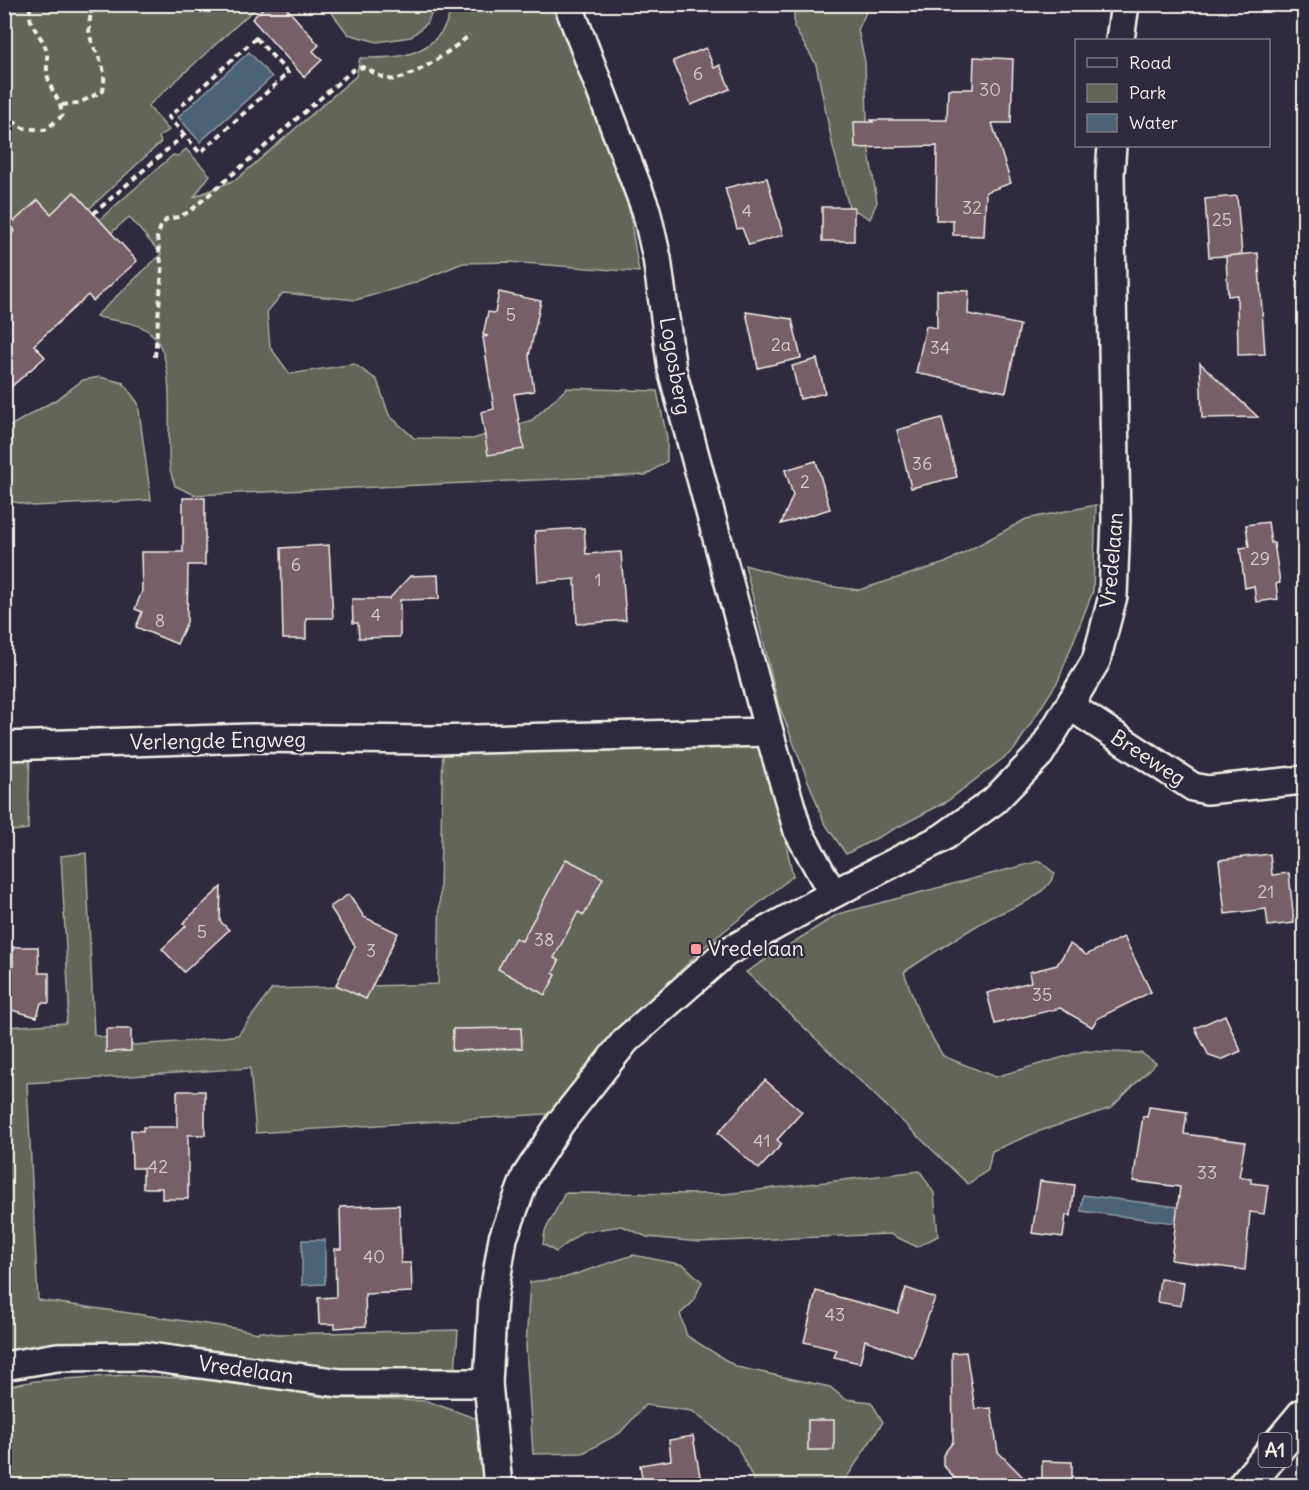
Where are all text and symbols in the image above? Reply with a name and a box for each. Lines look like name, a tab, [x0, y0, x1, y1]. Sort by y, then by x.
legend	[1075, 39, 1270, 147]
text: Road	[1129, 51, 1172, 74]
house number: 6	[693, 62, 703, 85]
house number: 30	[979, 78, 1001, 101]
text: Park	[1129, 81, 1166, 104]
text: Water	[1129, 111, 1179, 134]
house number: 32	[962, 196, 982, 219]
house number: 4	[742, 199, 752, 222]
house number: 25	[1212, 208, 1232, 231]
house number: 5	[506, 303, 516, 326]
street label: Logosberg	[654, 315, 697, 417]
house number: 2a	[771, 333, 791, 356]
house number: 34	[930, 336, 950, 359]
house number: 36	[912, 452, 932, 475]
house number: 2	[800, 470, 810, 493]
street label: Vredelaan	[1094, 511, 1129, 609]
house number: 29	[1250, 547, 1270, 570]
house number: 6	[291, 553, 301, 576]
house number: 1	[594, 568, 602, 591]
house number: 4	[371, 603, 381, 626]
house number: 8	[155, 609, 165, 632]
street label: Breeweg	[1106, 723, 1191, 792]
street label: Verlengde Engweg	[130, 725, 306, 756]
house number: 21	[1257, 880, 1275, 903]
house number: 5	[197, 920, 207, 943]
house number: 38	[534, 928, 554, 951]
place label: Vredelaan	[708, 935, 804, 962]
house number: 3	[366, 939, 376, 962]
marker: Vredelaan	[689, 942, 703, 956]
house number: 35	[1032, 983, 1052, 1006]
house number: 41	[753, 1129, 771, 1152]
house number: 42	[148, 1155, 168, 1178]
house number: 33	[1197, 1161, 1217, 1184]
house number: 40	[363, 1245, 385, 1268]
house number: 43	[825, 1303, 845, 1326]
street label: Vredelaan	[197, 1349, 295, 1390]
road number: A1	[1258, 1433, 1292, 1467]

